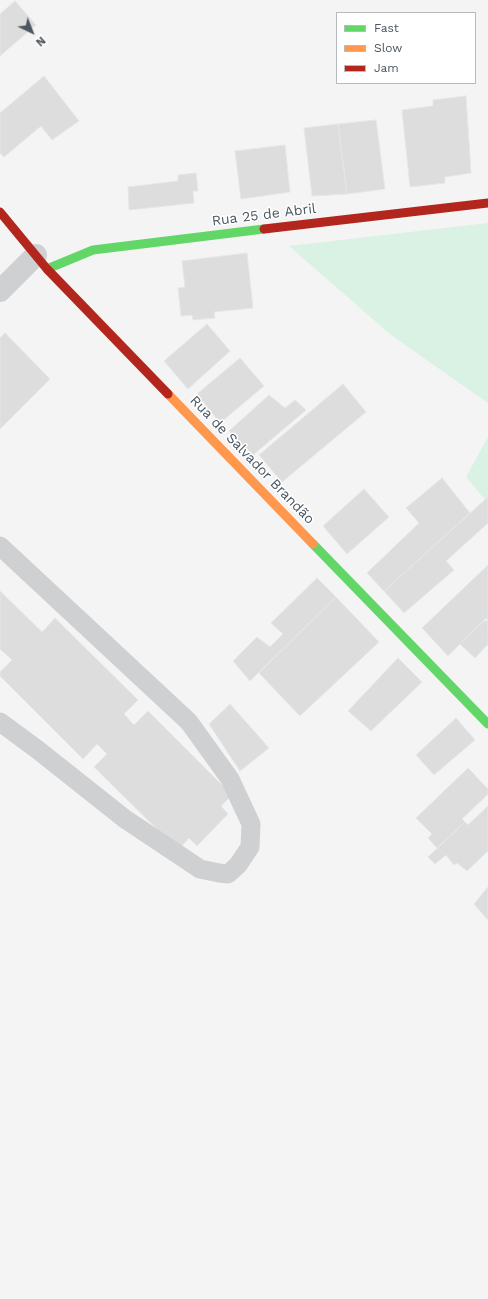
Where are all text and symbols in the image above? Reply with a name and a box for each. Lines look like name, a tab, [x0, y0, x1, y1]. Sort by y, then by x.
north arrow	[12, 12, 52, 52]
legend	[336, 12, 476, 84]
text: Fast	[374, 21, 399, 35]
text: N	[33, 34, 48, 49]
text: Slow	[374, 41, 402, 55]
text: Jam	[374, 61, 399, 75]
street label: Rua 25 de Abril	[211, 200, 317, 230]
street label: Rua de Salvador Brandão	[186, 392, 318, 528]

